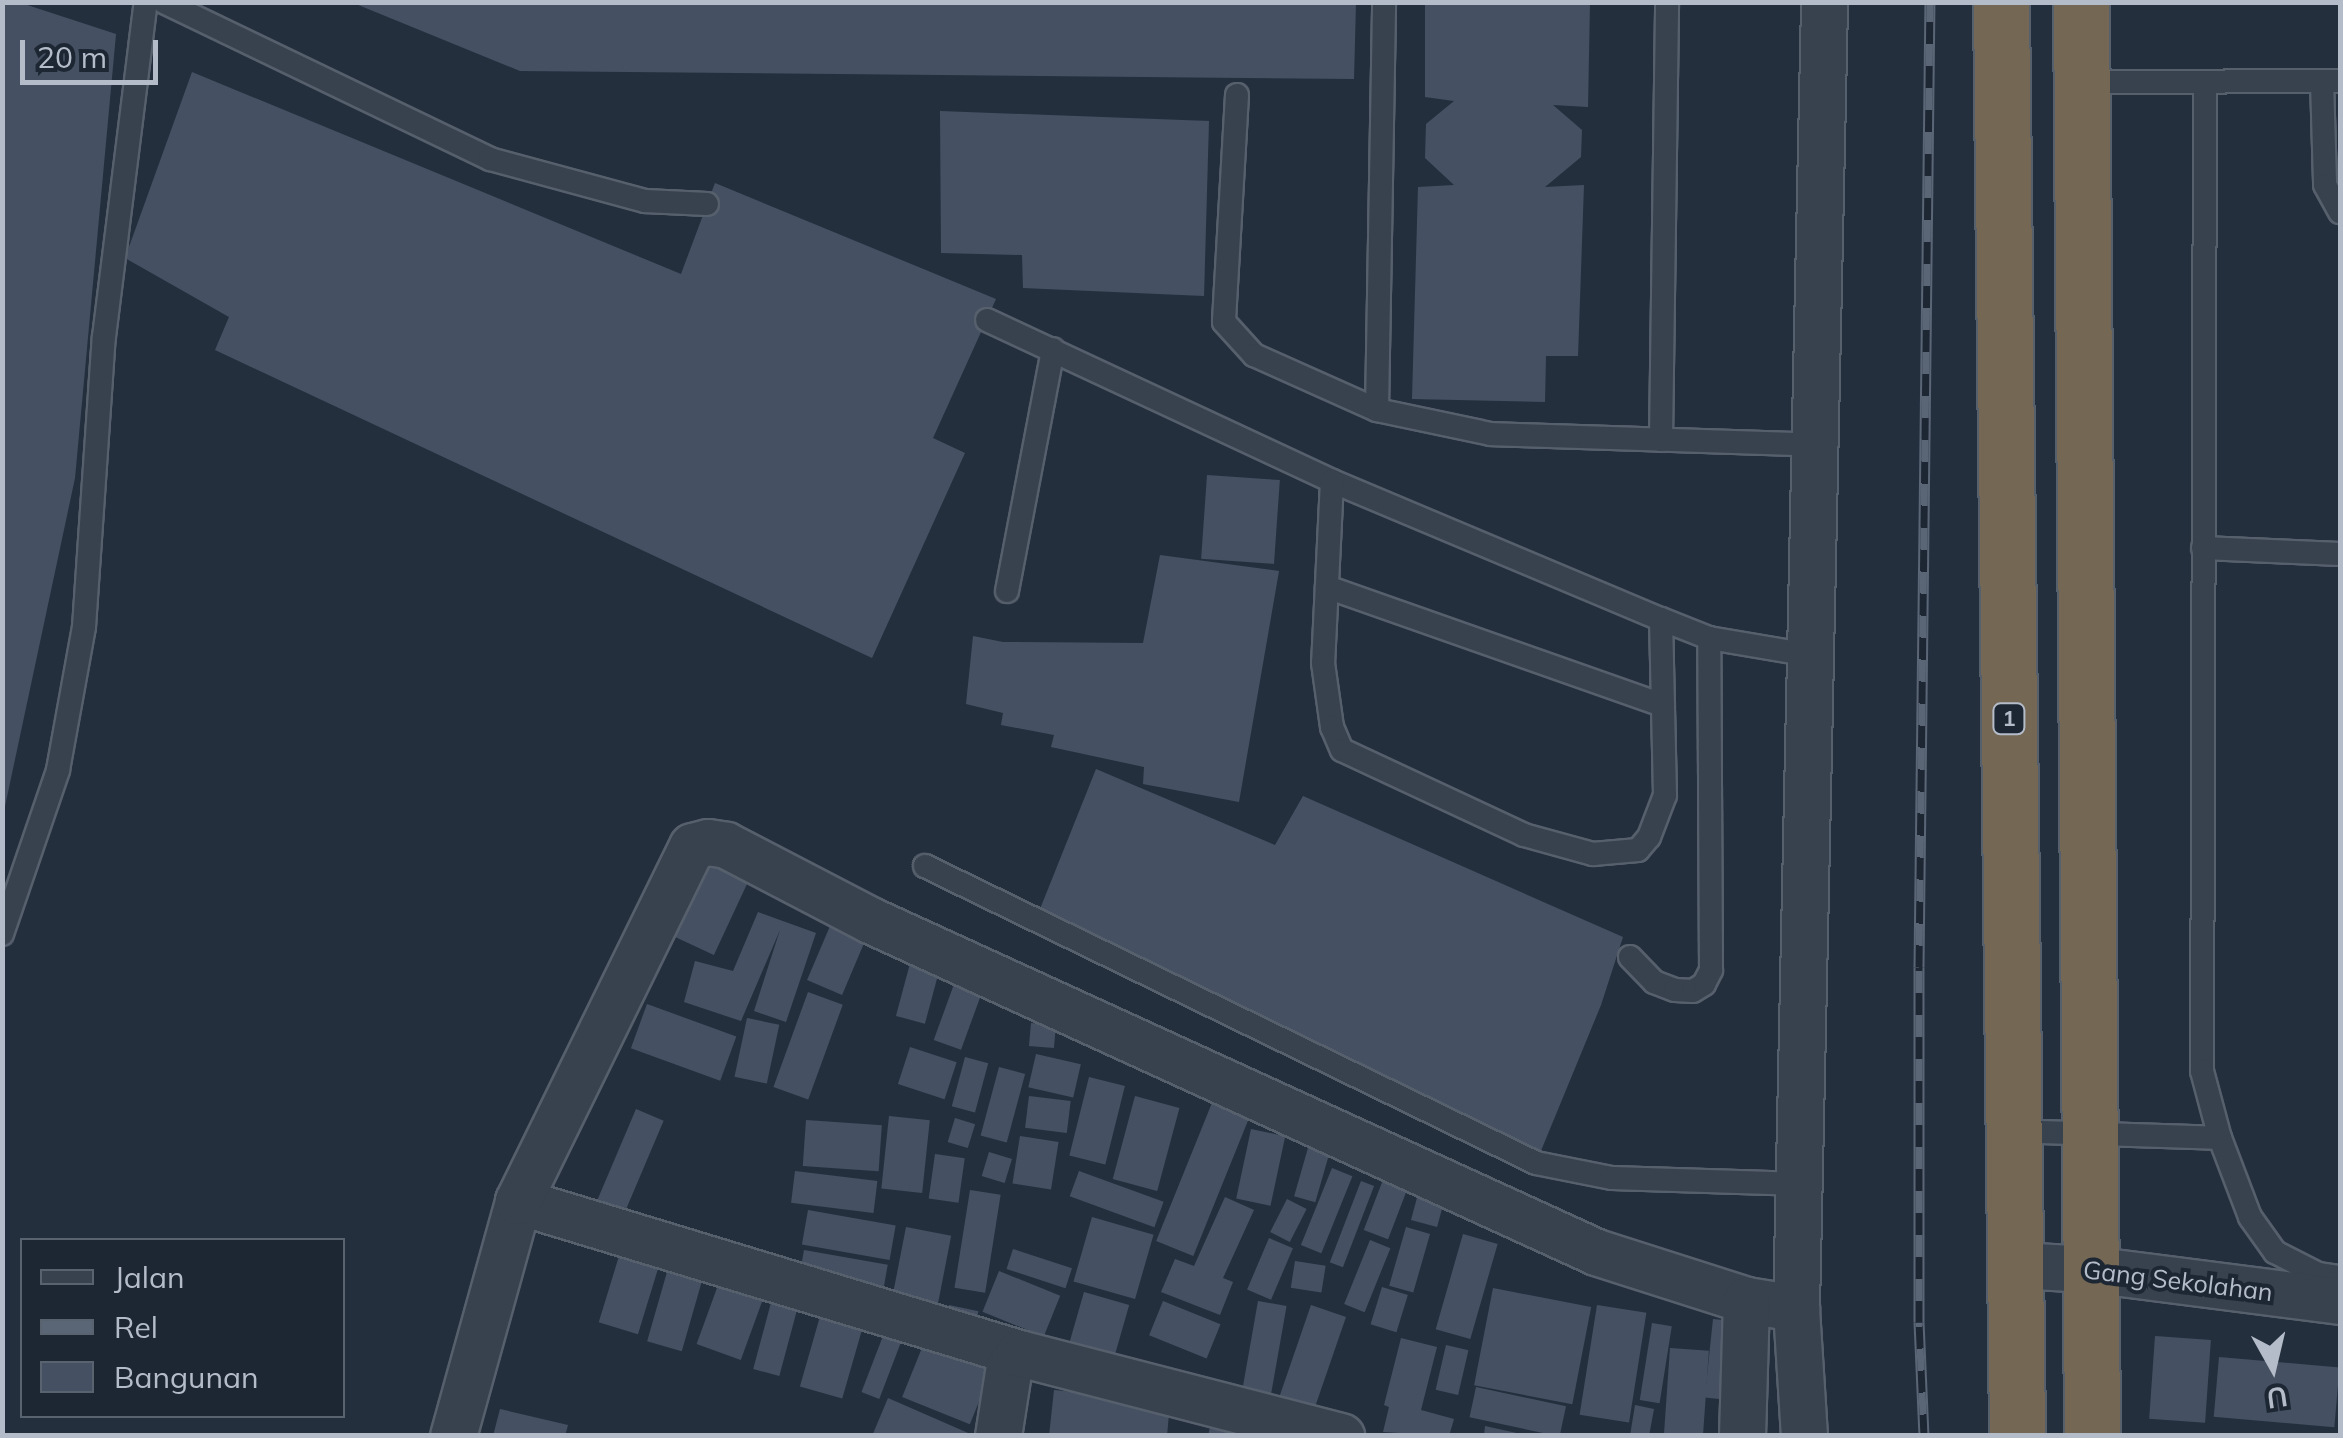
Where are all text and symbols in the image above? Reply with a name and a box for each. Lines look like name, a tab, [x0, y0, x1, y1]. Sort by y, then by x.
scale bar	[25, 20, 162, 82]
text: 20 m	[37, 38, 107, 76]
road number: 1	[1992, 702, 2026, 736]
legend	[20, 1238, 345, 1418]
street label: Gang Sekolahan	[2081, 1254, 2275, 1308]
text: Jalan	[114, 1258, 185, 1296]
text: Rel	[114, 1308, 158, 1346]
north arrow	[2223, 1318, 2323, 1418]
text: Bangunan	[114, 1358, 259, 1396]
text: U	[2265, 1379, 2290, 1417]

